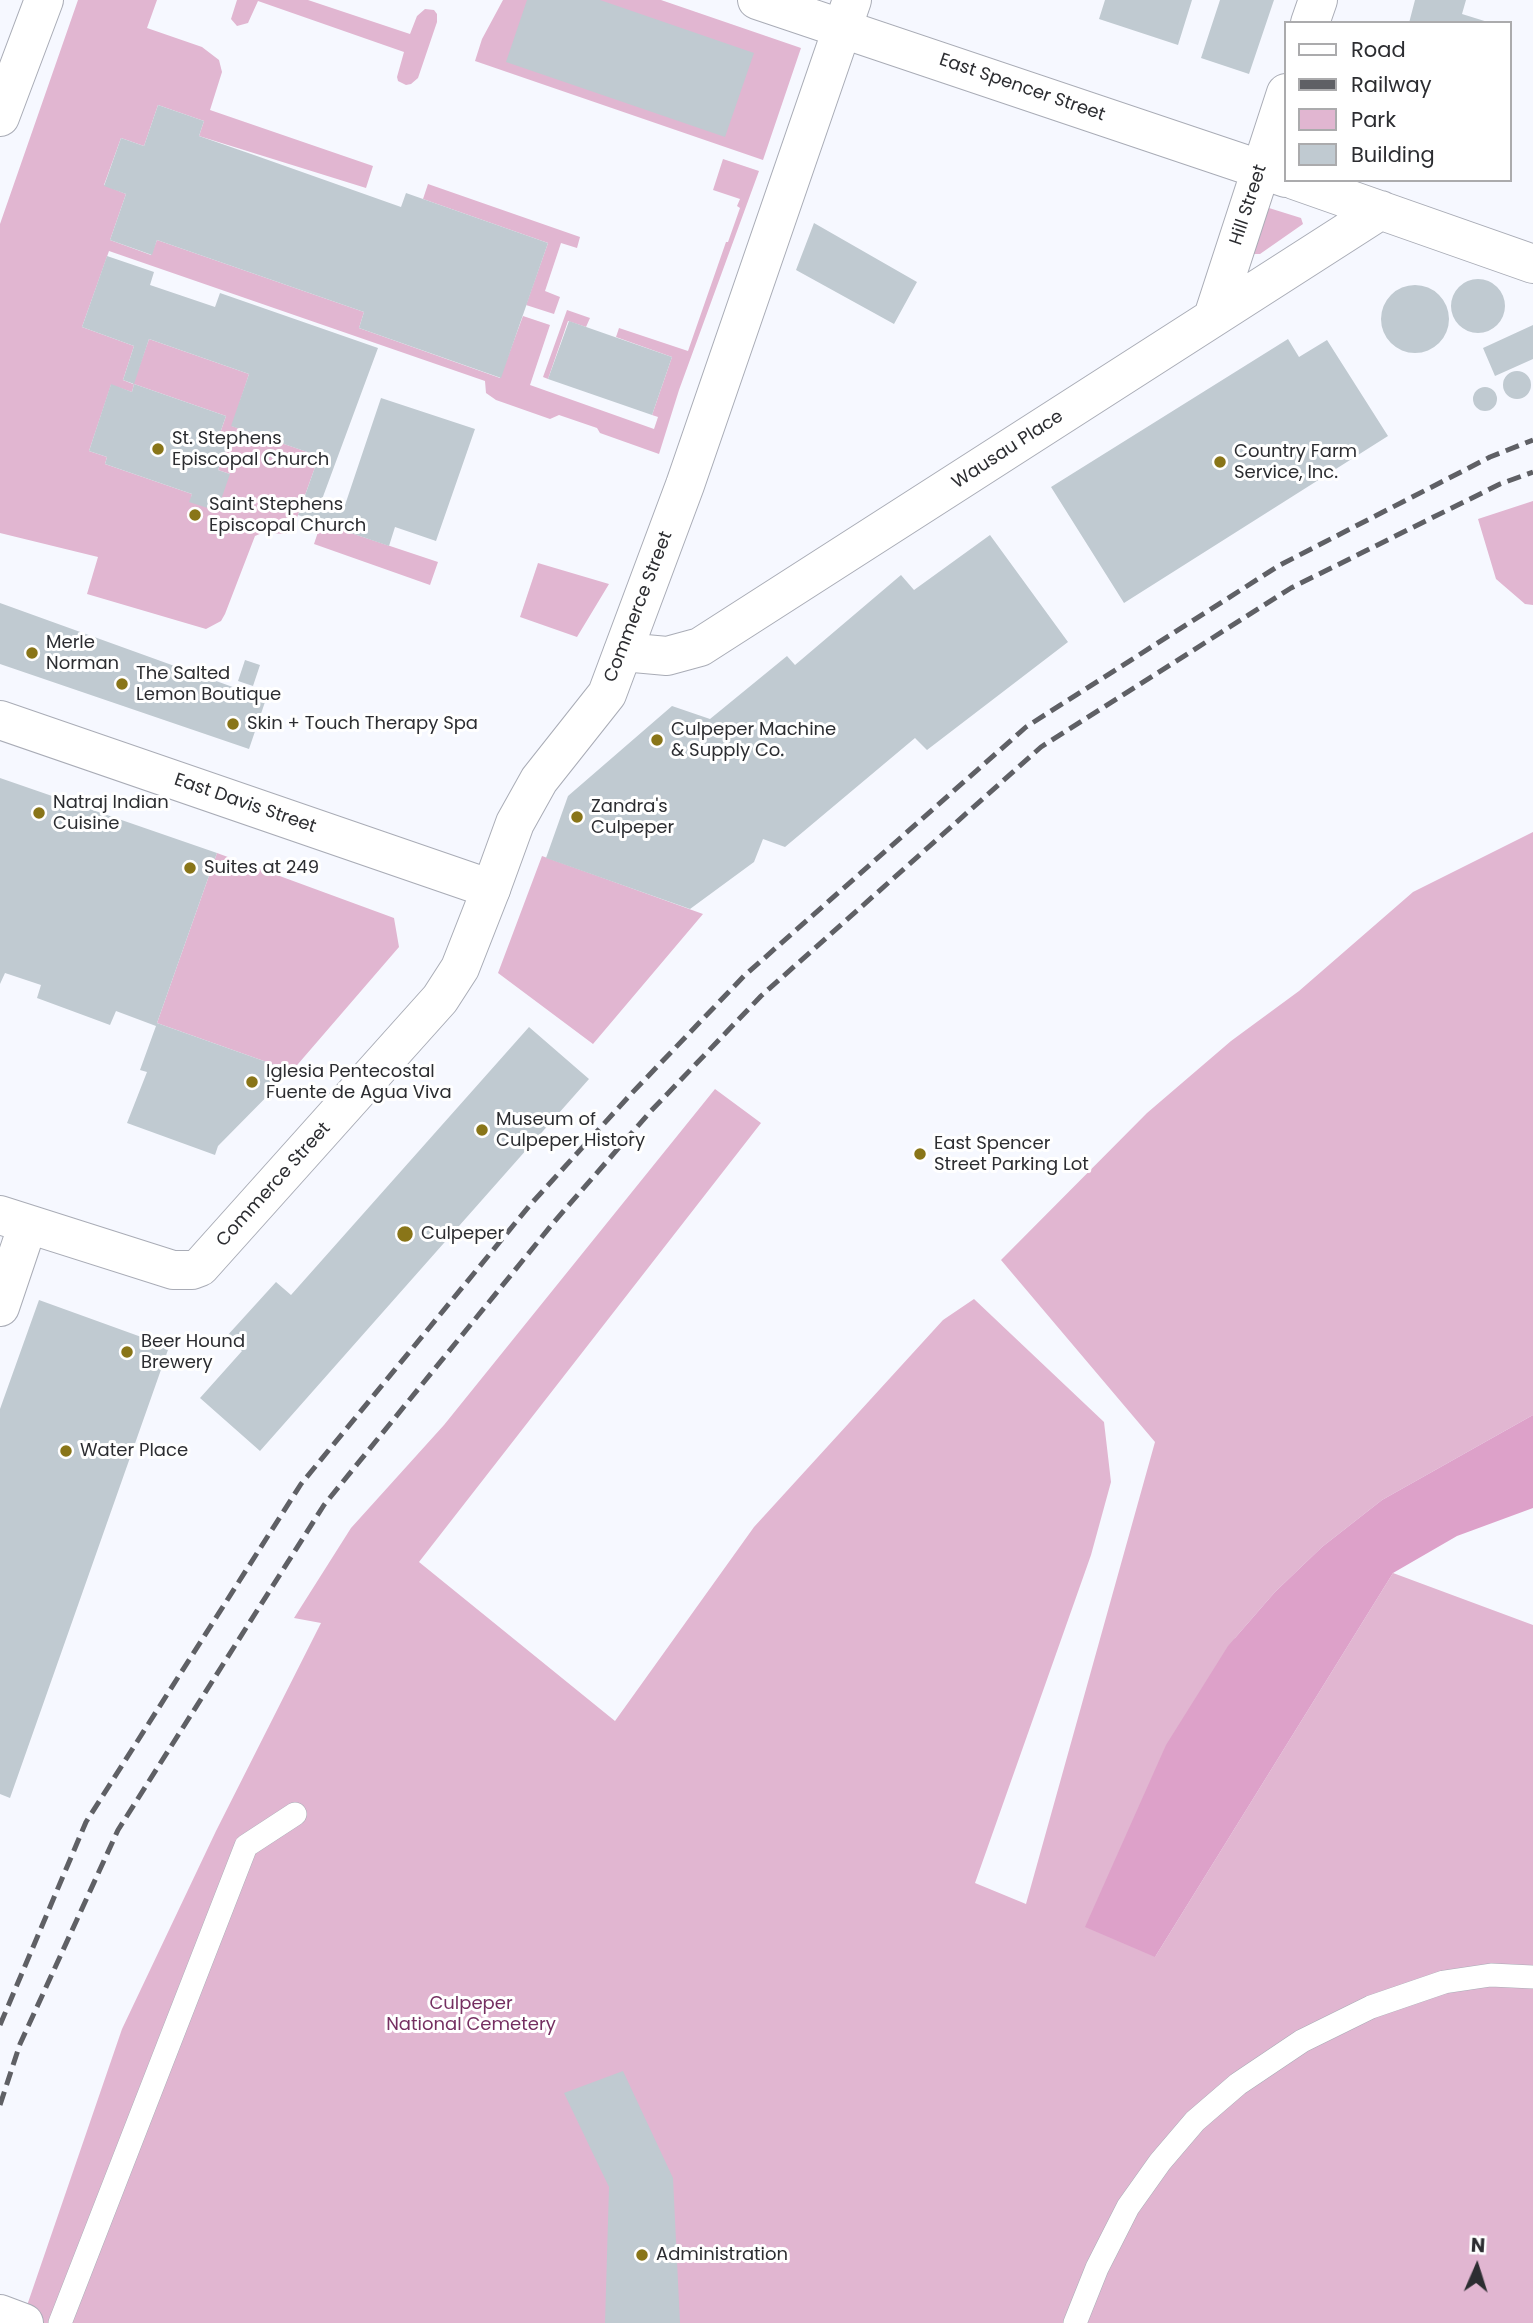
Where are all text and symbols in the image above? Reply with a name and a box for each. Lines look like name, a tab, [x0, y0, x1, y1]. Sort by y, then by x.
legend	[1284, 21, 1512, 182]
text: Road	[1351, 35, 1406, 64]
street label: East Spencer Street	[936, 49, 1108, 127]
text: Railway	[1351, 70, 1432, 99]
text: Park	[1351, 105, 1396, 134]
text: Building	[1351, 140, 1435, 169]
street label: Hill Street	[1226, 162, 1272, 248]
street label: Wausau Place	[948, 406, 1068, 494]
place label: St. Stephens Episcopal Church	[172, 428, 329, 471]
marker: St. Stephens Episcopal Church	[150, 441, 166, 457]
place label: Country Farm Service, Inc.	[1234, 441, 1357, 484]
marker: Country Farm Service, Inc.	[1212, 454, 1228, 470]
place label: Saint Stephens Episcopal Church	[209, 494, 366, 536]
marker: Saint Stephens Episcopal Church	[187, 507, 203, 523]
street label: Commerce Street	[600, 528, 678, 686]
place label: Merle Norman	[46, 632, 119, 674]
marker: Merle Norman	[24, 645, 40, 661]
place label: The Salted Lemon Boutique	[136, 663, 281, 706]
marker: The Salted Lemon Boutique	[114, 676, 130, 692]
place label: Skin + Touch Therapy Spa	[247, 713, 478, 735]
marker: Skin + Touch Therapy Spa	[225, 716, 241, 732]
place label: Culpeper Machine & Supply Co.	[671, 719, 836, 762]
marker: Culpeper Machine & Supply Co.	[649, 732, 665, 748]
street label: East Davis Street	[171, 770, 319, 838]
place label: Natraj Indian Cuisine	[53, 792, 169, 834]
place label: Zandra's Culpeper	[591, 796, 674, 838]
marker: Natraj Indian Cuisine	[31, 805, 47, 821]
marker: Zandra's Culpeper	[569, 809, 585, 825]
place label: Suites at 249	[204, 857, 319, 879]
marker: Suites at 249	[182, 860, 198, 876]
place label: Iglesia Pentecostal Fuente de Agua Viva	[266, 1061, 452, 1104]
marker: Iglesia Pentecostal Fuente de Agua Viva	[244, 1074, 260, 1090]
place label: Museum of Culpeper History	[496, 1109, 645, 1152]
street label: Commerce Street	[212, 1118, 336, 1252]
marker: Museum of Culpeper History	[474, 1122, 490, 1138]
place label: East Spencer Street Parking Lot	[934, 1133, 1089, 1176]
marker: East Spencer Street Parking Lot	[912, 1146, 928, 1162]
place label: Culpeper	[421, 1223, 504, 1245]
marker: Culpeper	[395, 1224, 415, 1244]
place label: Beer Hound Brewery	[141, 1331, 245, 1374]
marker: Beer Hound Brewery	[119, 1344, 135, 1360]
place label: Water Place	[80, 1440, 188, 1462]
marker: Water Place	[58, 1443, 74, 1459]
park label: Culpeper National Cemetery	[386, 1993, 556, 2036]
north arrow	[1442, 2232, 1512, 2302]
text: N	[1470, 2232, 1486, 2259]
place label: Administration	[656, 2244, 788, 2266]
marker: Administration	[634, 2247, 650, 2263]

